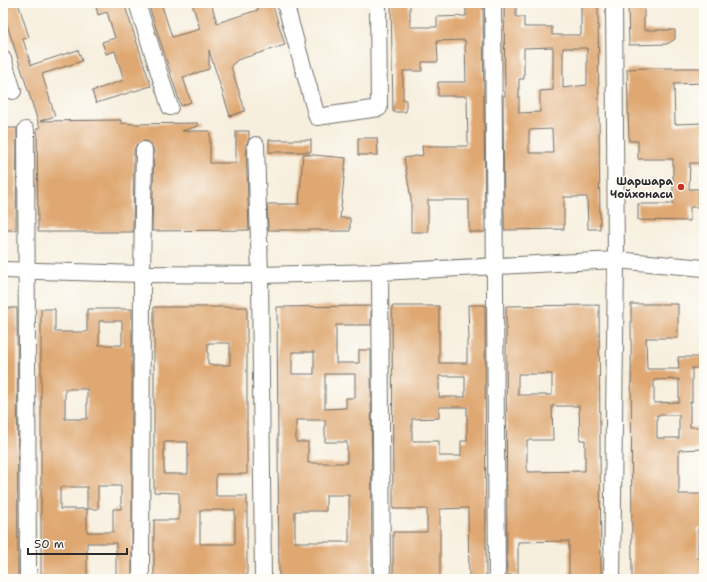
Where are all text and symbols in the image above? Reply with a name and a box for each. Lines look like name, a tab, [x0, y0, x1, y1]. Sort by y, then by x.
place label: Шаршара Чойхонаси	[610, 174, 673, 202]
marker: Шаршара Чойхонаси	[676, 182, 686, 192]
scale bar	[28, 530, 127, 556]
text: 50 m	[34, 536, 64, 552]

